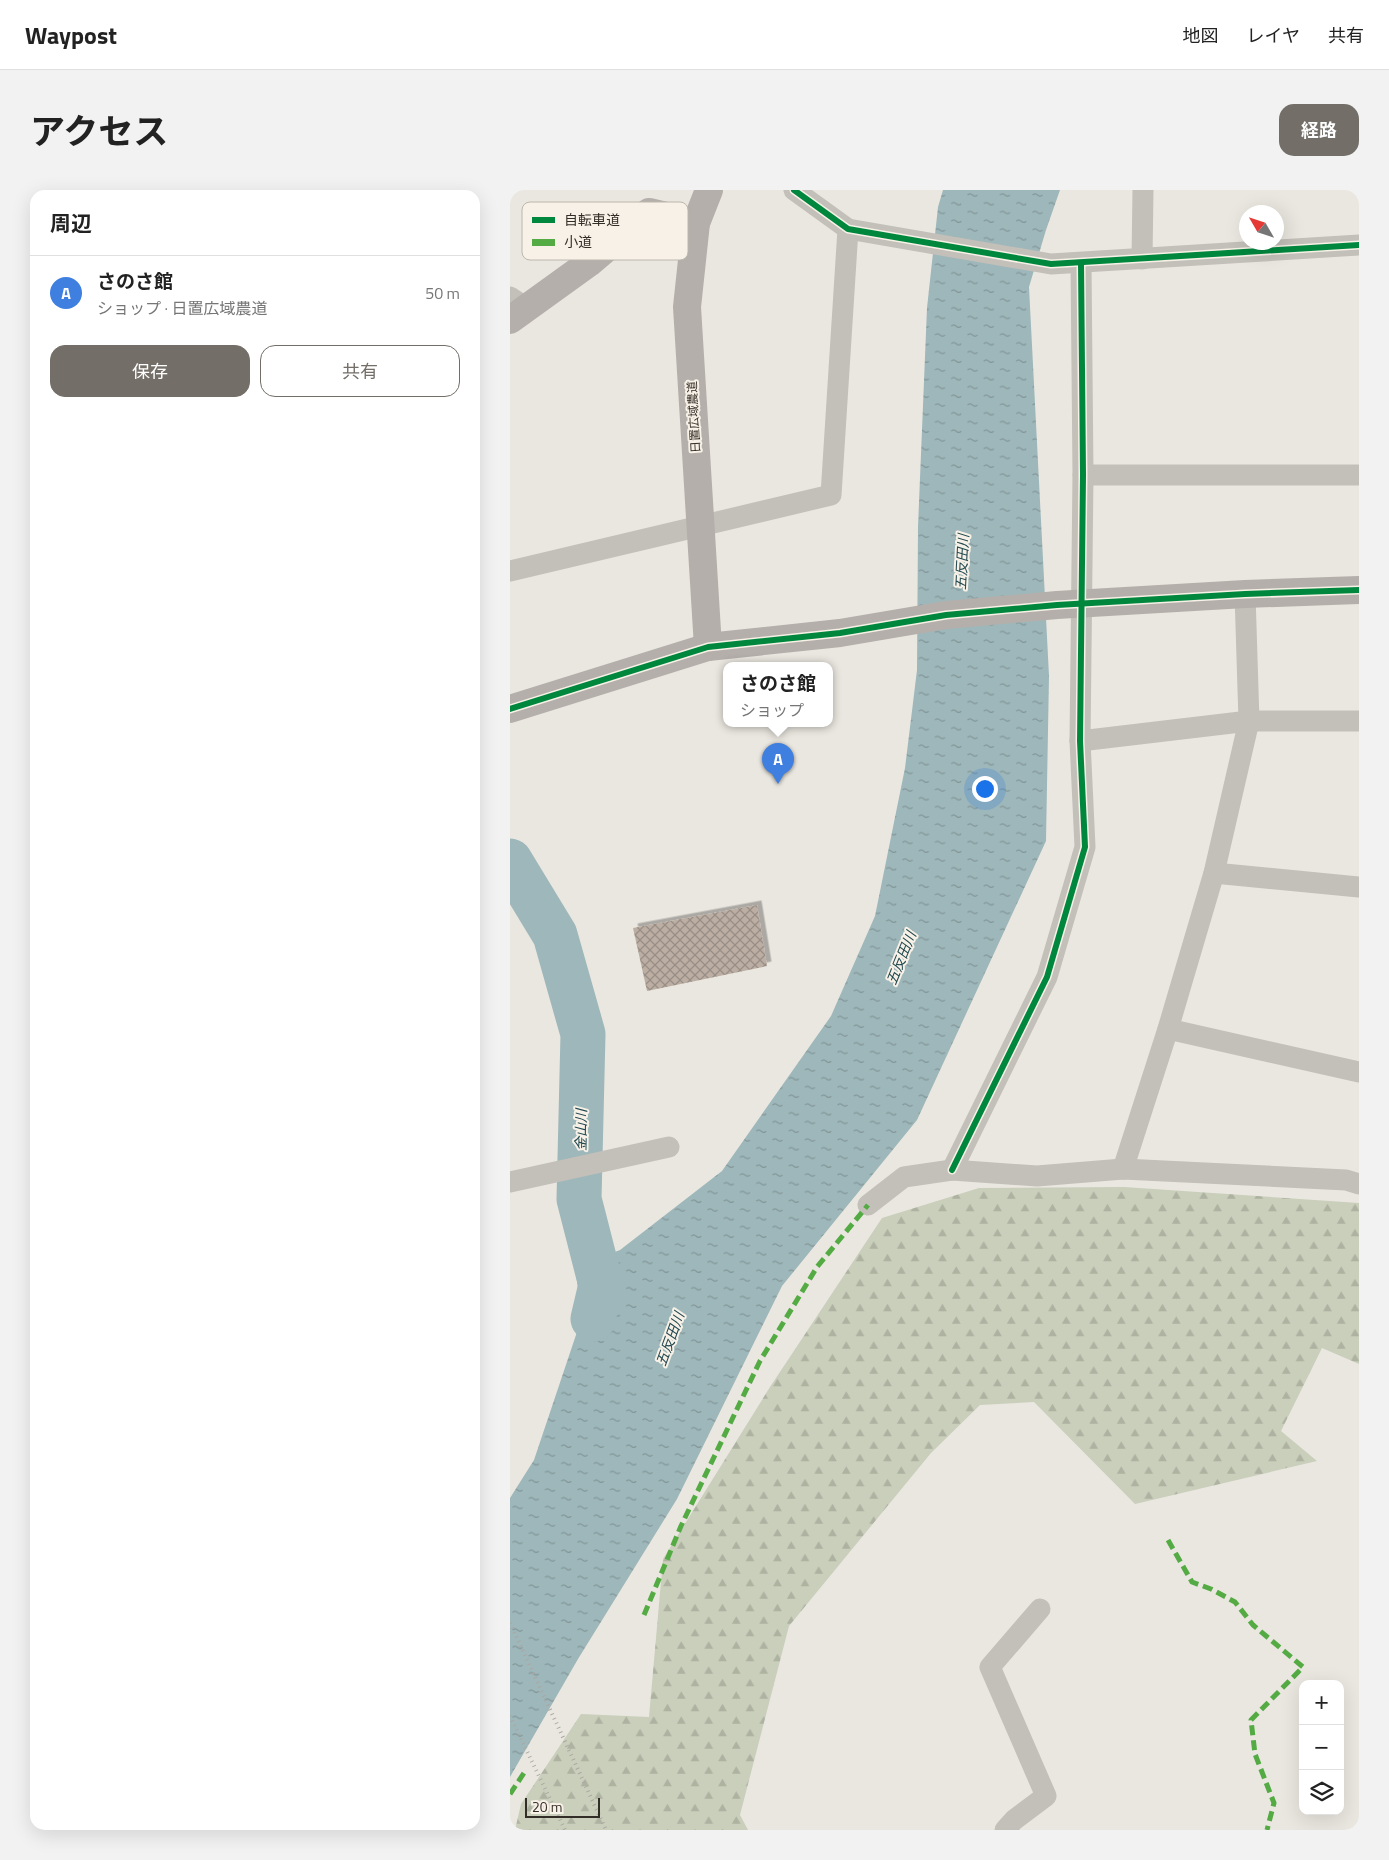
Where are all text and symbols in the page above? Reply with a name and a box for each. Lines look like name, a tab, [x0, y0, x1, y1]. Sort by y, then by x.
text: Waypost	[25, 17, 117, 53]
text: 地図	[1183, 22, 1219, 49]
text: レイヤ	[1247, 22, 1300, 49]
text: 共有	[1328, 22, 1364, 49]
text: アクセス	[30, 104, 168, 158]
button: 経路	[1279, 104, 1359, 156]
legend	[522, 202, 688, 260]
north arrow	[1239, 205, 1284, 250]
text: 周辺	[50, 207, 92, 239]
text: 自転車道	[564, 209, 620, 230]
text: 小道	[564, 231, 592, 252]
text: さのさ館	[97, 266, 173, 295]
text: A	[61, 281, 71, 305]
text: 50 m	[425, 281, 460, 305]
text: ショップ · 日置広域農道	[97, 296, 268, 320]
button: 保存	[50, 345, 250, 397]
button: 共有	[260, 345, 460, 397]
street label: 日置広域農道	[682, 381, 705, 453]
water label: 五反田川	[950, 531, 974, 590]
popup	[723, 662, 833, 727]
text: さのさ館	[740, 668, 816, 697]
text: ショップ	[740, 698, 804, 722]
pin: A	[762, 743, 794, 784]
your location	[972, 776, 998, 802]
water label: 五反田川	[880, 926, 922, 988]
water label: 金山川	[570, 1107, 591, 1151]
water label: 五反田川	[650, 1307, 690, 1369]
map controls	[1299, 1680, 1344, 1815]
button: +	[1299, 1680, 1344, 1725]
button: −	[1299, 1725, 1344, 1770]
button: layers	[1299, 1770, 1344, 1815]
scale bar	[525, 1795, 600, 1818]
text: 20 m	[532, 1796, 562, 1817]

